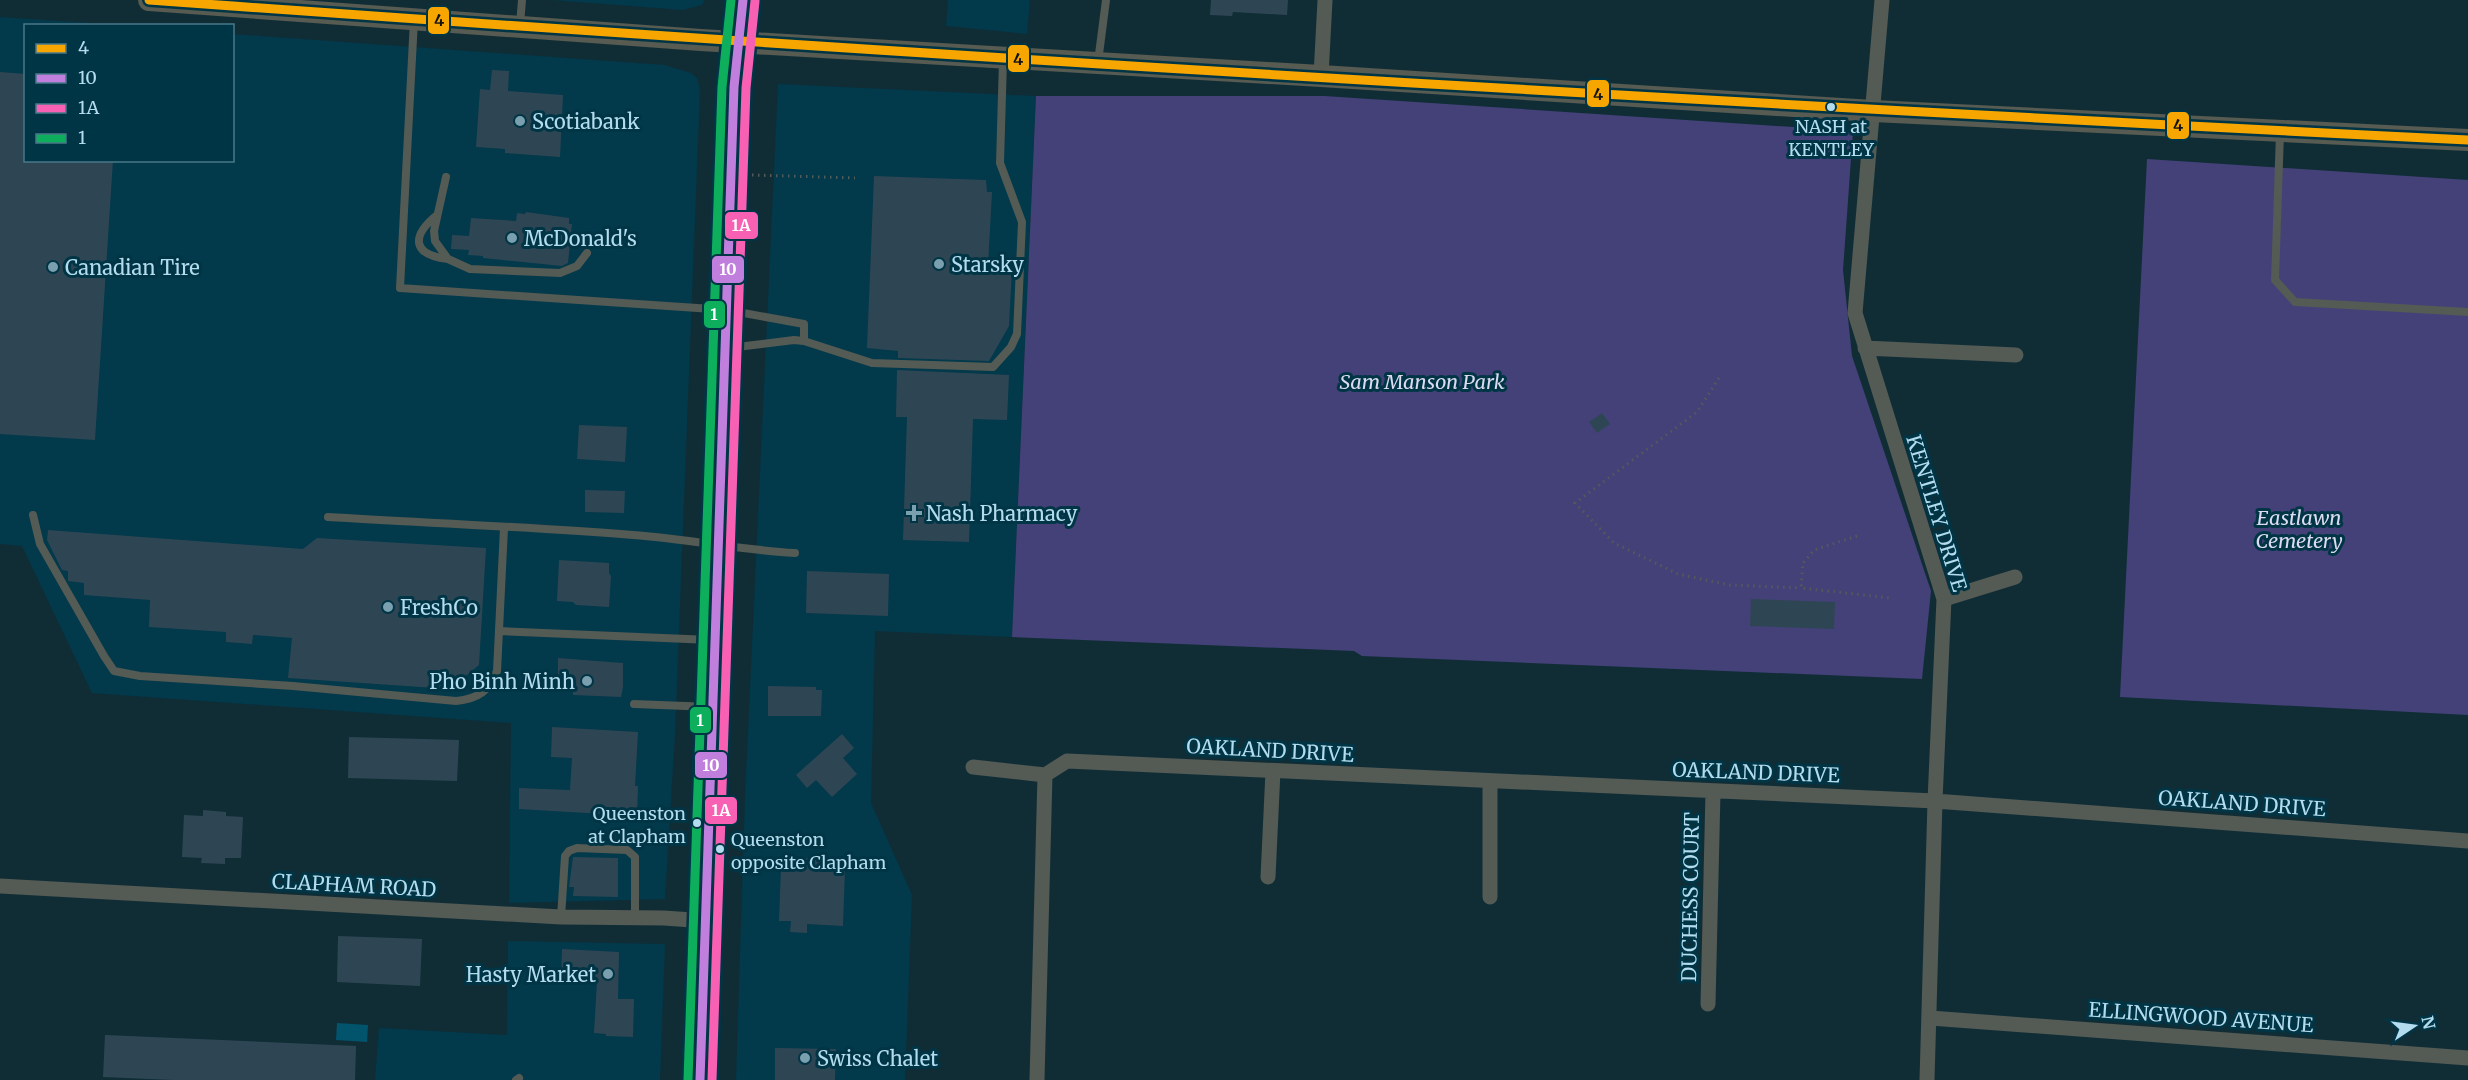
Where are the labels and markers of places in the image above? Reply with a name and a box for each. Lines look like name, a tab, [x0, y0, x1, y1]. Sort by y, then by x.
marker: NASH at KENTLEY	[1825, 101, 1837, 113]
place label: Scotiabank	[532, 109, 640, 134]
marker: Scotiabank	[513, 114, 527, 128]
place label: NASH at KENTLEY	[1788, 115, 1874, 161]
place label: McDonald's	[524, 226, 637, 251]
marker: McDonald's	[505, 231, 519, 245]
place label: Starsky	[951, 252, 1024, 277]
place label: Canadian Tire	[65, 255, 200, 280]
marker: Starsky	[932, 257, 946, 271]
marker: Canadian Tire	[46, 260, 60, 274]
place label: Nash Pharmacy	[926, 501, 1078, 526]
marker: Nash Pharmacy	[907, 506, 921, 520]
place label: FreshCo	[400, 595, 478, 620]
marker: FreshCo	[381, 600, 395, 614]
place label: Pho Binh Minh	[429, 669, 575, 694]
marker: Pho Binh Minh	[580, 674, 594, 688]
place label: Queenston at Clapham	[588, 802, 686, 848]
marker: Queenston at Clapham	[691, 817, 703, 829]
place label: Queenston opposite Clapham	[731, 828, 886, 874]
marker: Queenston opposite Clapham	[714, 843, 726, 855]
place label: Hasty Market	[466, 962, 596, 987]
marker: Hasty Market	[601, 967, 615, 981]
place label: Swiss Chalet	[817, 1046, 938, 1071]
marker: Swiss Chalet	[798, 1051, 812, 1065]

